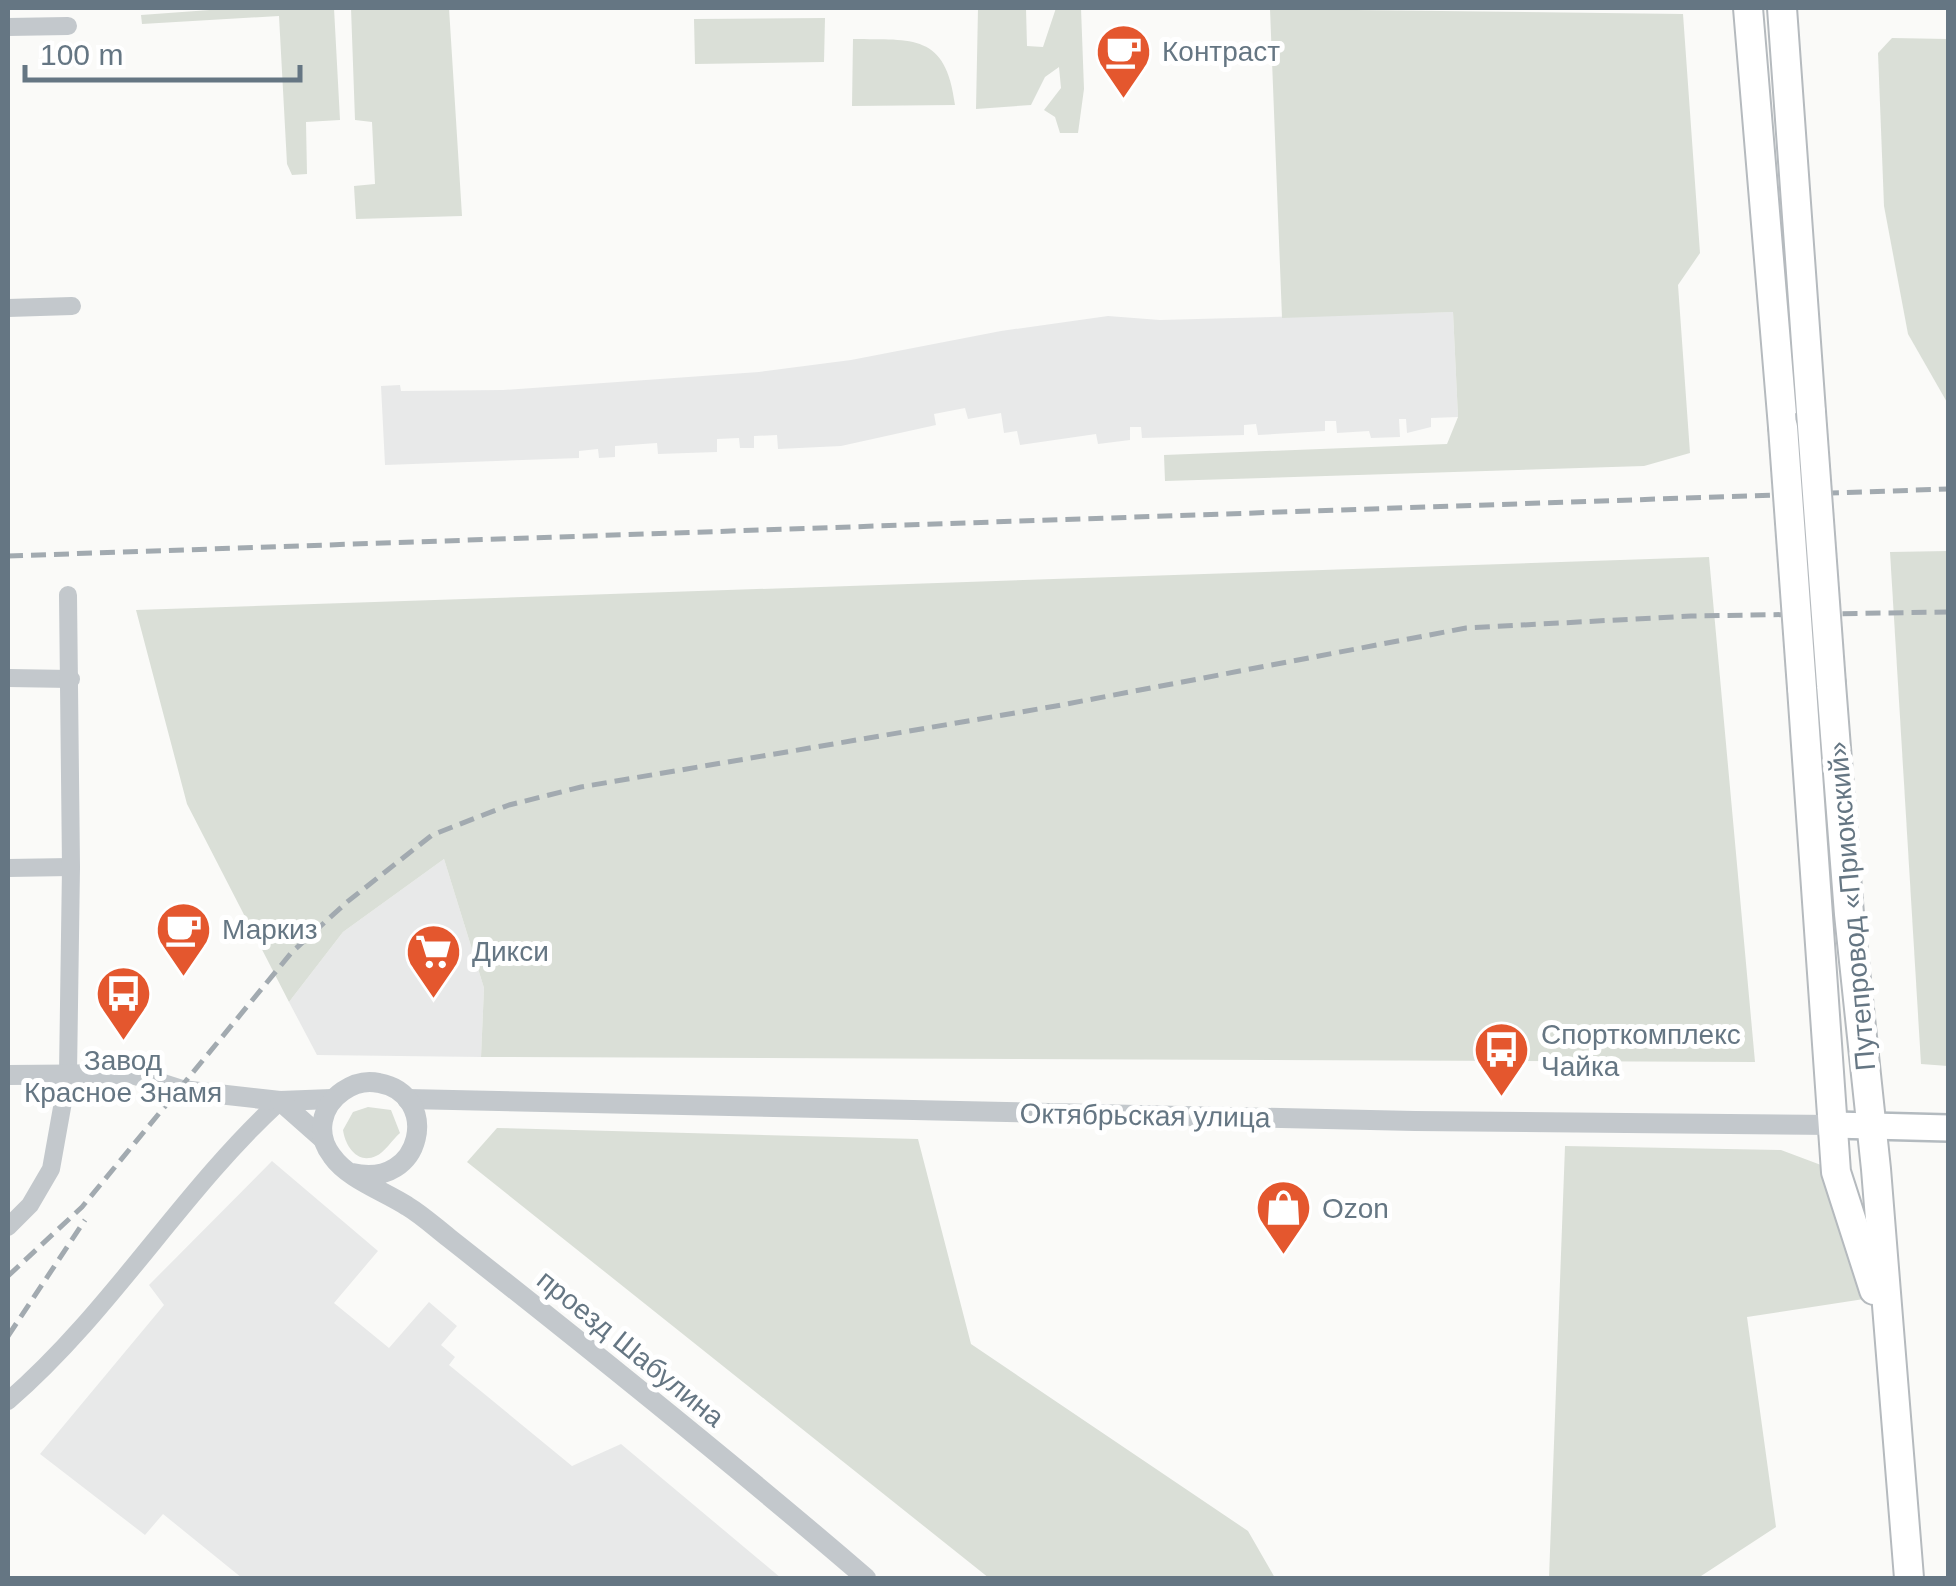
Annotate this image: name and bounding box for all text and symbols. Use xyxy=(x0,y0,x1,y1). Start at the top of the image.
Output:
scale bar xyxy=(25,20,300,82)
cafe icon: Контраст xyxy=(1093,21,1153,100)
place label: Контраст xyxy=(1162,36,1280,67)
text: 100 m xyxy=(40,38,123,71)
street label: Путепровод «Приокский» xyxy=(1822,740,1881,1072)
cafe icon: Маркиз xyxy=(153,899,213,978)
place label: Маркиз xyxy=(222,914,318,945)
supermarket icon: Дикси xyxy=(403,921,463,1000)
place label: Дикси xyxy=(472,936,549,967)
bus stop icon: Завод Красное Знамя xyxy=(93,964,153,1043)
place label: Спорткомплекс Чайка xyxy=(1541,1019,1741,1082)
bus stop icon: Спорткомплекс Чайка xyxy=(1472,1020,1532,1099)
place label: Завод Красное Знамя xyxy=(24,1045,222,1108)
street label: Октябрьская улица xyxy=(1019,1098,1271,1133)
shop icon: Ozon xyxy=(1253,1178,1313,1257)
place label: Ozon xyxy=(1322,1193,1389,1224)
street label: проезд Шабулина xyxy=(531,1264,730,1433)

